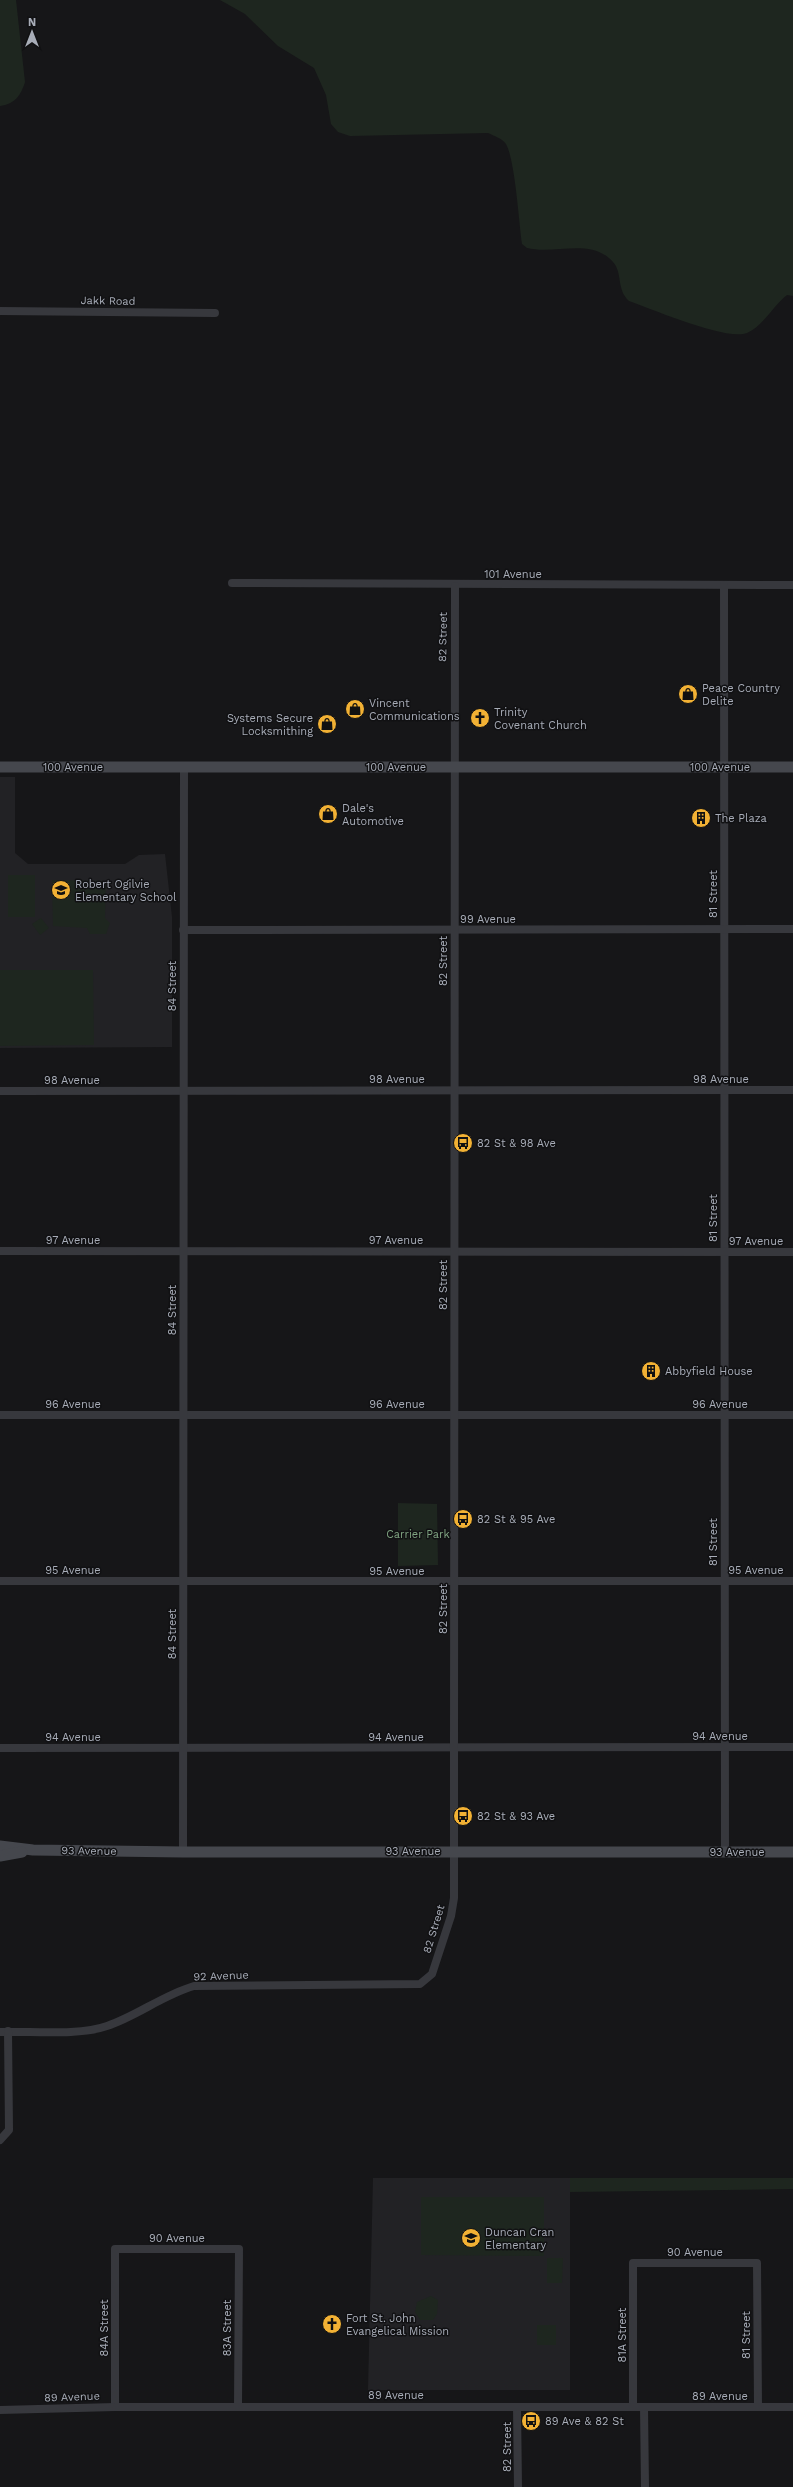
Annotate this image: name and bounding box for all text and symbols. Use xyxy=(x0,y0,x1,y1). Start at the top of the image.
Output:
north arrow xyxy=(12,12,52,52)
text: N xyxy=(28,16,36,29)
street label: Jakk Road xyxy=(80,294,136,308)
street label: 101 Avenue xyxy=(484,568,542,581)
street label: 82 Street xyxy=(436,611,450,662)
place label: Peace Country Delite xyxy=(702,682,780,708)
shop icon: Peace Country Delite xyxy=(677,683,699,705)
place label: Vincent Communications xyxy=(369,697,460,723)
shop icon: Vincent Communications xyxy=(344,698,366,720)
place label: Trinity Covenant Church xyxy=(494,706,587,732)
church icon: Trinity Covenant Church xyxy=(469,707,491,729)
place label: Systems Secure Locksmithing xyxy=(227,712,313,738)
shop icon: Systems Secure Locksmithing xyxy=(316,713,338,735)
street label: 100 Avenue xyxy=(43,761,103,774)
street label: 100 Avenue xyxy=(366,761,426,774)
street label: 100 Avenue xyxy=(690,761,750,774)
place label: Dale's Automotive xyxy=(342,802,404,828)
shop icon: Dale's Automotive xyxy=(317,803,339,825)
building icon: The Plaza xyxy=(690,807,712,829)
place label: The Plaza xyxy=(715,812,767,825)
street label: 81 Street xyxy=(707,870,720,918)
place label: Robert Ogilvie Elementary School xyxy=(75,878,177,904)
school or university icon: Robert Ogilvie Elementary School xyxy=(50,879,72,901)
street label: 99 Avenue xyxy=(460,913,516,926)
street label: 82 Street xyxy=(437,936,450,986)
street label: 84 Street xyxy=(166,960,179,1011)
street label: 98 Avenue xyxy=(369,1073,425,1086)
street label: 98 Avenue xyxy=(693,1073,749,1086)
street label: 98 Avenue xyxy=(44,1074,100,1087)
bus stop icon: 82 St & 98 Ave xyxy=(452,1132,474,1154)
place label: 82 St & 98 Ave xyxy=(477,1137,556,1150)
street label: 81 Street xyxy=(707,1194,720,1242)
street label: 97 Avenue xyxy=(46,1234,100,1247)
street label: 97 Avenue xyxy=(369,1234,423,1247)
street label: 97 Avenue xyxy=(729,1235,783,1248)
street label: 82 Street xyxy=(437,1260,450,1310)
street label: 84 Street xyxy=(166,1284,179,1335)
building icon: Abbyfield House xyxy=(640,1360,662,1382)
place label: Abbyfield House xyxy=(665,1365,753,1378)
street label: 96 Avenue xyxy=(45,1398,101,1411)
street label: 96 Avenue xyxy=(369,1398,425,1411)
street label: 96 Avenue xyxy=(692,1398,748,1411)
bus stop icon: 82 St & 95 Ave xyxy=(452,1508,474,1530)
place label: 82 St & 95 Ave xyxy=(477,1513,555,1526)
street label: 81 Street xyxy=(707,1518,720,1566)
park label: Carrier Park xyxy=(386,1528,450,1541)
street label: 95 Avenue xyxy=(45,1564,101,1577)
street label: 95 Avenue xyxy=(728,1564,784,1577)
street label: 95 Avenue xyxy=(369,1565,425,1578)
street label: 82 Street xyxy=(437,1584,450,1634)
street label: 84 Street xyxy=(166,1608,179,1659)
street label: 94 Avenue xyxy=(692,1730,748,1743)
street label: 94 Avenue xyxy=(45,1731,101,1744)
street label: 94 Avenue xyxy=(368,1731,424,1744)
bus stop icon: 82 St & 93 Ave xyxy=(452,1805,474,1827)
place label: 82 St & 93 Ave xyxy=(477,1810,555,1823)
street label: 93 Avenue xyxy=(61,1844,117,1858)
street label: 93 Avenue xyxy=(385,1845,441,1858)
street label: 93 Avenue xyxy=(709,1846,765,1859)
street label: 82 Street xyxy=(420,1903,448,1955)
street label: 92 Avenue xyxy=(193,1969,249,1983)
place label: Duncan Cran Elementary xyxy=(485,2226,554,2252)
school or university icon: Duncan Cran Elementary xyxy=(460,2227,482,2249)
street label: 90 Avenue xyxy=(149,2232,205,2245)
street label: 90 Avenue xyxy=(667,2246,723,2259)
street label: 84A Street xyxy=(98,2299,111,2357)
street label: 83A Street xyxy=(221,2299,234,2356)
street label: 81A Street xyxy=(616,2307,629,2362)
street label: 81 Street xyxy=(740,2311,753,2359)
place label: Fort St. John Evangelical Mission xyxy=(346,2312,449,2338)
church icon: Fort St. John Evangelical Mission xyxy=(321,2313,343,2335)
street label: 89 Avenue xyxy=(368,2389,424,2402)
street label: 89 Avenue xyxy=(44,2390,100,2404)
street label: 89 Avenue xyxy=(692,2390,748,2403)
bus stop icon: 89 Ave & 82 St xyxy=(520,2410,542,2432)
place label: 89 Ave & 82 St xyxy=(545,2415,624,2428)
street label: 82 Street xyxy=(501,2422,514,2472)

